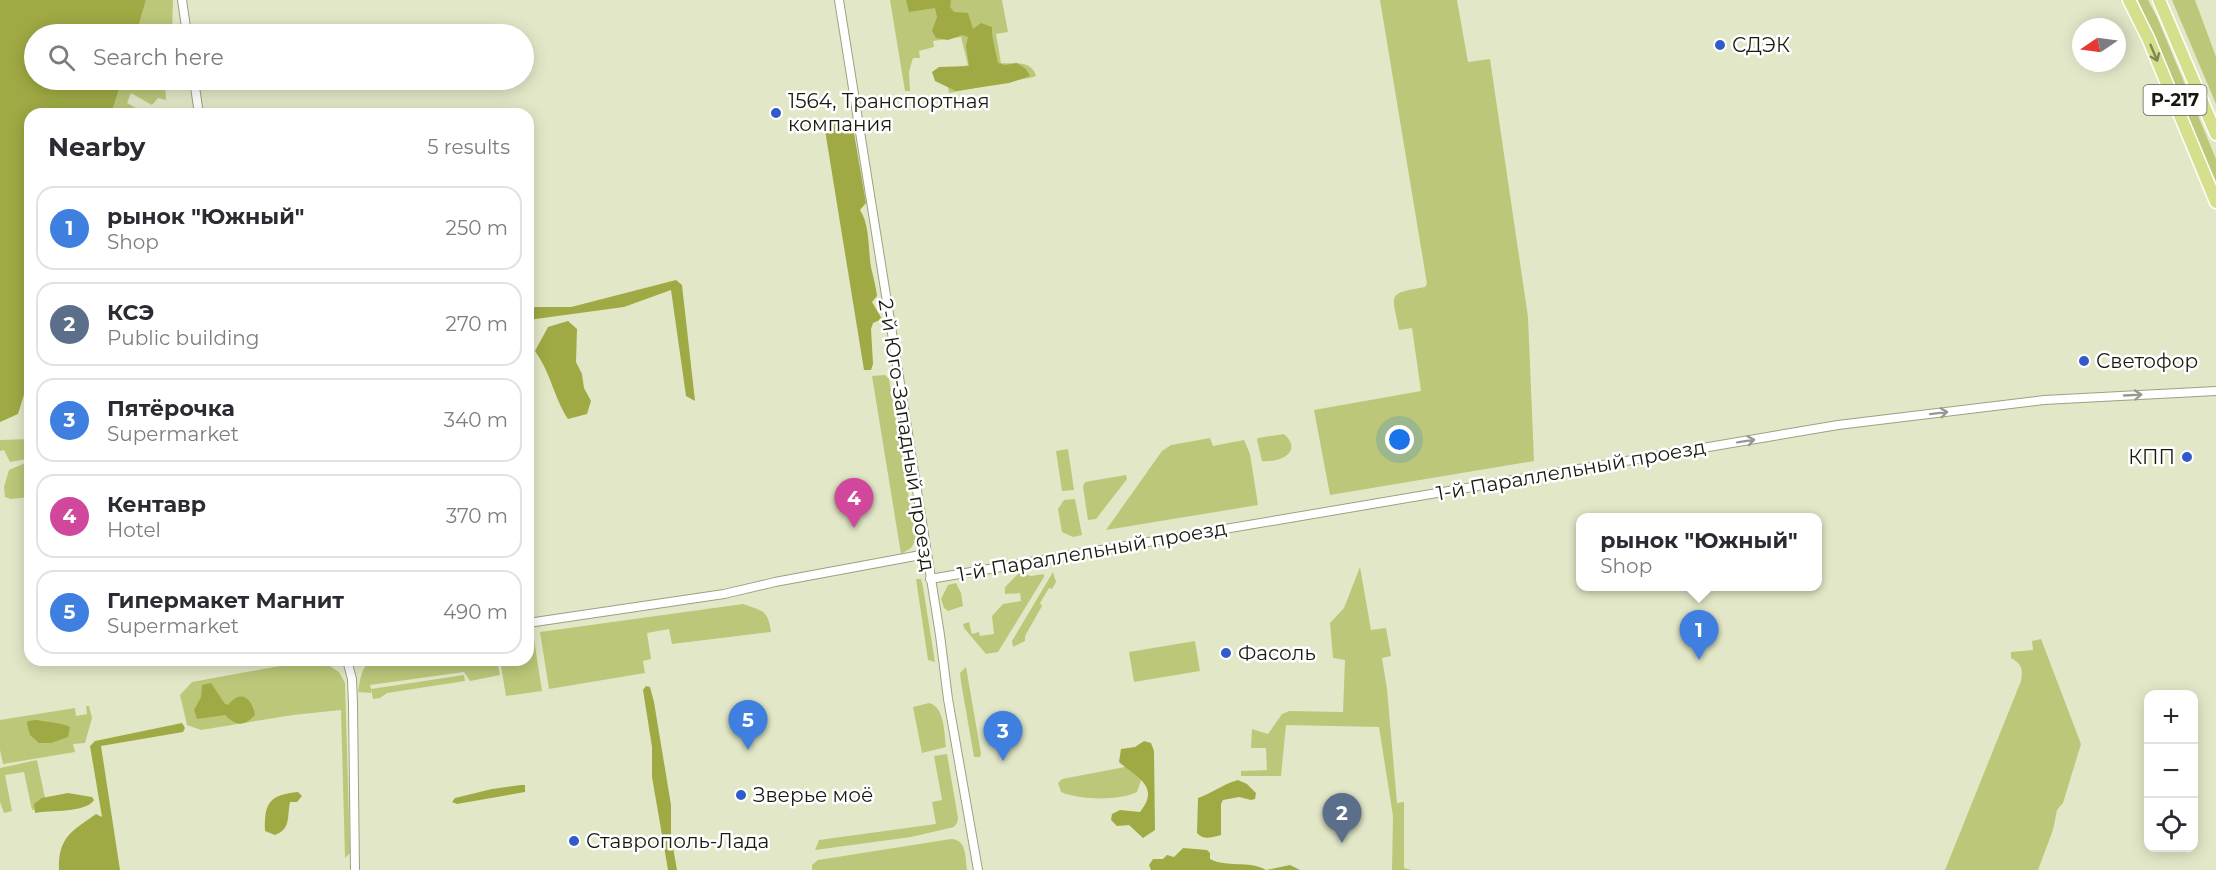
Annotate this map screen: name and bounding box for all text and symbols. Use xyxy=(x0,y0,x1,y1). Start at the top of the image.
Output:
north arrow xyxy=(2072,18,2126,72)
search box xyxy=(24,24,534,90)
place label: СДЭК xyxy=(1732,33,1790,57)
marker: СДЭК xyxy=(1713,38,1727,52)
icon: search xyxy=(45,41,78,74)
one-way arrow xyxy=(2149,43,2160,62)
text: Search here xyxy=(93,44,224,71)
road number: Р-217 xyxy=(2144,85,2206,115)
place label: 1564, Транспортная компания xyxy=(788,89,990,136)
marker: 1564, Транспортная компания xyxy=(769,106,783,120)
text: Nearby xyxy=(48,131,145,163)
text: 5 results xyxy=(427,135,510,159)
text: рынок "Южный" xyxy=(107,203,304,230)
text: 1 xyxy=(66,216,73,240)
text: 250 m xyxy=(446,216,508,240)
text: Shop xyxy=(107,230,159,254)
street label: 2-й Юго-Западный проезд xyxy=(874,297,940,573)
text: КСЭ xyxy=(107,299,154,326)
text: 2 xyxy=(64,312,75,336)
text: 270 m xyxy=(446,312,508,336)
text: Public building xyxy=(107,326,260,350)
place label: Светофор xyxy=(2096,349,2198,373)
marker: Светофор xyxy=(2077,354,2091,368)
one-way arrow xyxy=(2122,389,2142,400)
text: Пятёрочка xyxy=(107,395,235,422)
one-way arrow xyxy=(1928,407,1948,418)
text: 3 xyxy=(64,408,75,432)
text: 340 m xyxy=(444,408,508,432)
text: Supermarket xyxy=(107,422,239,446)
your location xyxy=(1385,425,1414,454)
street label: 1-й Параллельный проезд xyxy=(1435,434,1707,506)
one-way arrow xyxy=(1736,435,1755,446)
place label: КПП xyxy=(2128,445,2175,469)
marker: КПП xyxy=(2180,450,2194,464)
pin: 4 xyxy=(834,478,874,528)
text: Кентавр xyxy=(107,491,206,518)
text: 4 xyxy=(63,504,76,528)
text: 370 m xyxy=(446,504,508,528)
popup xyxy=(1576,513,1822,591)
street label: 1-й Параллельный проезд xyxy=(956,515,1228,587)
text: Hotel xyxy=(107,518,161,542)
text: рынок "Южный" xyxy=(1600,527,1798,554)
text: Shop xyxy=(1600,554,1652,578)
text: Гипермакет Магнит xyxy=(107,587,344,614)
text: 5 xyxy=(64,600,75,624)
text: 490 m xyxy=(443,600,508,624)
pin: 1 xyxy=(1680,610,1718,660)
text: Supermarket xyxy=(107,614,239,638)
place label: Фасоль xyxy=(1238,641,1316,665)
marker: Фасоль xyxy=(1219,646,1233,660)
map controls xyxy=(2144,690,2198,852)
button: + xyxy=(2144,690,2198,744)
pin: 5 xyxy=(728,700,768,750)
pin: 3 xyxy=(984,712,1022,761)
button: − xyxy=(2144,744,2198,798)
place label: Зверье моё xyxy=(753,783,873,807)
marker: Зверье моё xyxy=(734,788,748,802)
pin: 2 xyxy=(1322,794,1362,843)
button: locate xyxy=(2144,798,2198,852)
place label: Ставрополь-Лада xyxy=(586,829,769,853)
marker: Ставрополь-Лада xyxy=(567,834,581,848)

